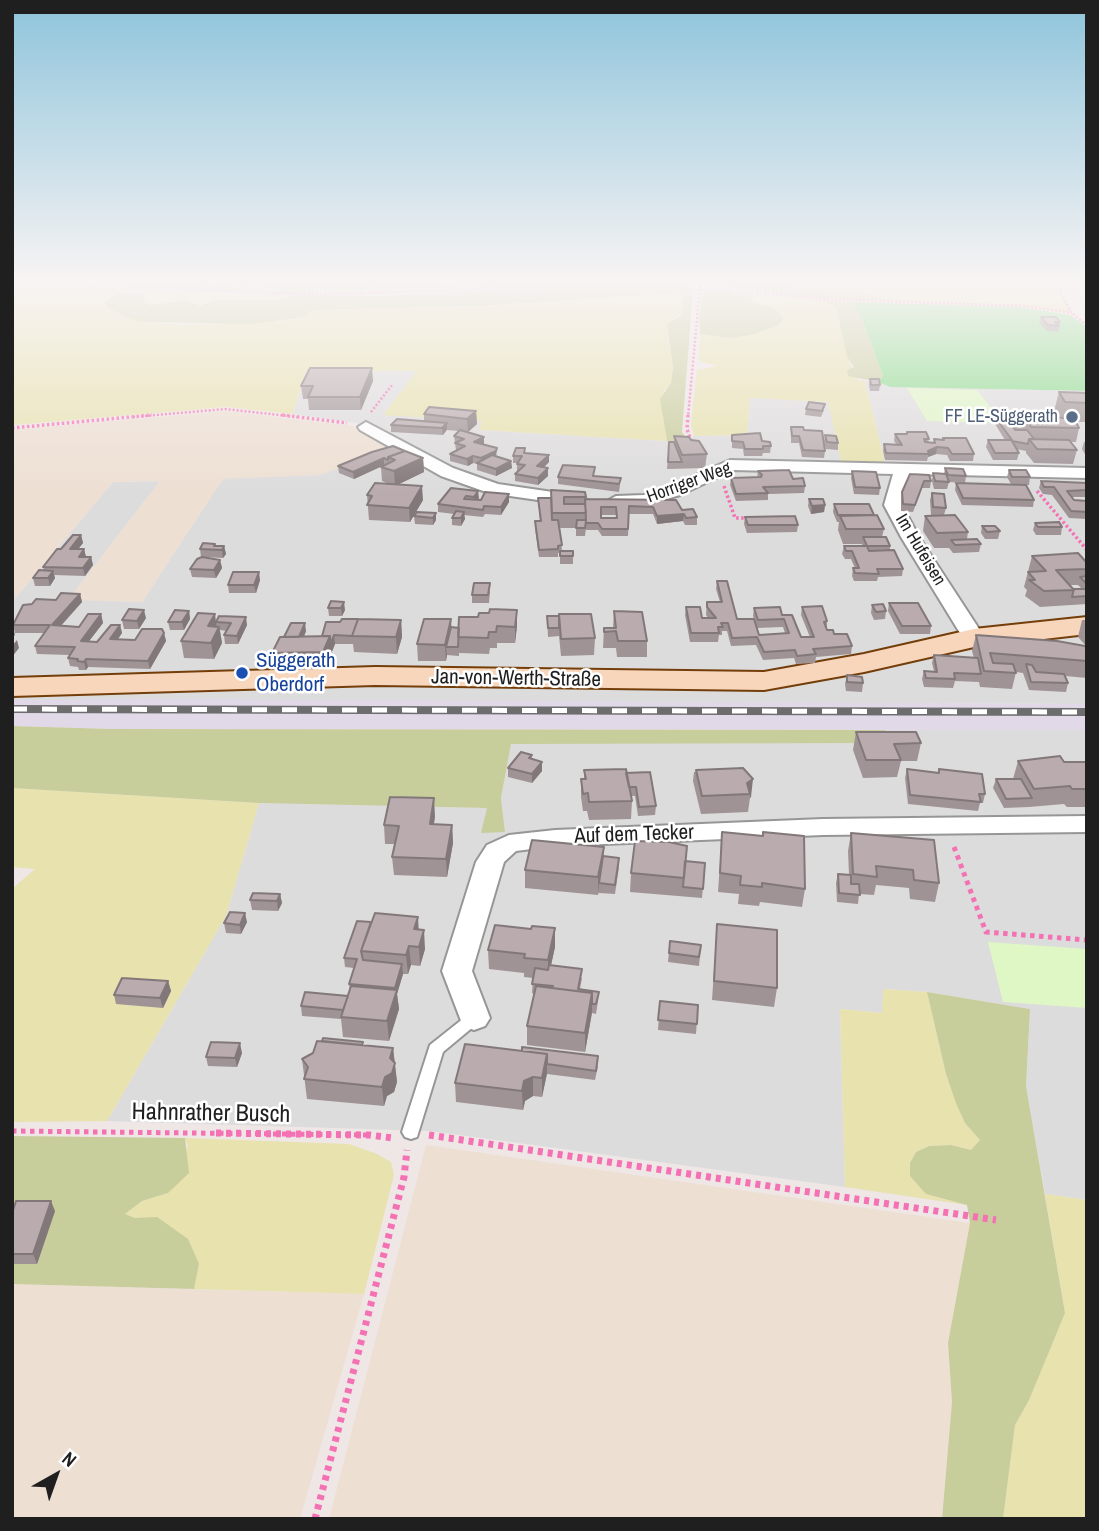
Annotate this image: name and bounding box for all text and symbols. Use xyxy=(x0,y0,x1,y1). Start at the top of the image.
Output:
place label: FF LE-Süggerath xyxy=(945,406,1058,428)
marker: FF LE-Süggerath xyxy=(1064,409,1080,425)
street label: Horriger Weg xyxy=(644,458,734,508)
street label: Im Hufeisen xyxy=(890,510,950,590)
place label: Süggerath Oberdorf xyxy=(256,648,335,698)
marker: Süggerath Oberdorf xyxy=(234,665,250,681)
street label: Jan-von-Werth-Straße xyxy=(431,665,601,693)
street label: Auf dem Tecker xyxy=(574,820,694,850)
street label: Hahnrather Busch xyxy=(131,1098,291,1130)
north arrow xyxy=(21,1440,91,1510)
text: N xyxy=(57,1445,82,1472)

